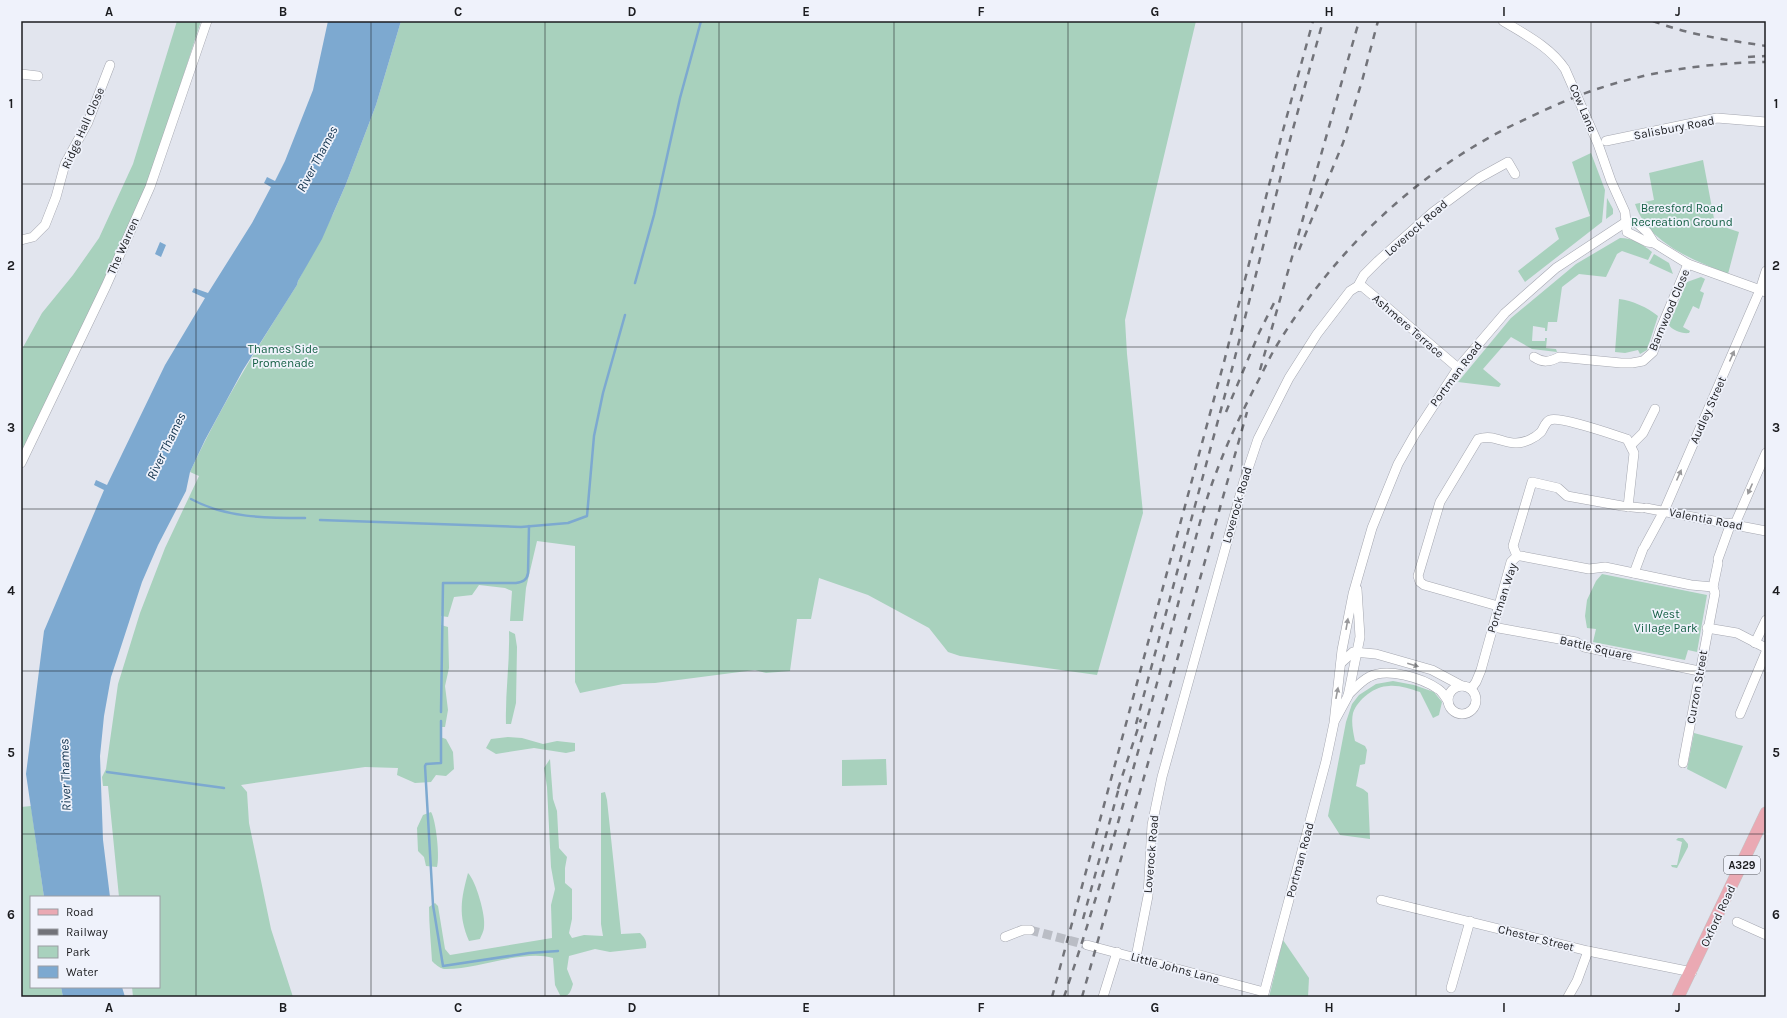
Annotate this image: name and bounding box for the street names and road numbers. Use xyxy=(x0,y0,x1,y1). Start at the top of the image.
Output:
street label: Cow Lane xyxy=(1567,82,1599,134)
street label: Ridge Hall Close xyxy=(59,85,107,171)
street label: Salisbury Road xyxy=(1632,113,1716,143)
street label: Loverock Road xyxy=(1382,197,1450,259)
street label: The Warren xyxy=(104,215,142,277)
street label: Barnwood Close xyxy=(1646,267,1692,353)
street label: Ashmere Terrace xyxy=(1369,291,1447,361)
street label: Portman Road xyxy=(1427,339,1485,409)
street label: Audley Street xyxy=(1687,374,1729,446)
street label: Loverock Road xyxy=(1219,465,1255,545)
street label: Valentia Road xyxy=(1668,505,1744,533)
street label: Portman Way xyxy=(1484,561,1520,635)
street label: Battle Square xyxy=(1558,633,1634,663)
street label: Curzon Street xyxy=(1684,649,1710,725)
street label: Loverock Road xyxy=(1141,814,1161,894)
street label: Portman Road xyxy=(1283,821,1317,899)
road number: A329 xyxy=(1724,856,1760,874)
street label: Oxford Road xyxy=(1698,883,1738,949)
street label: Chester Street xyxy=(1497,922,1576,954)
street label: Little Johns Lane xyxy=(1129,949,1221,987)

